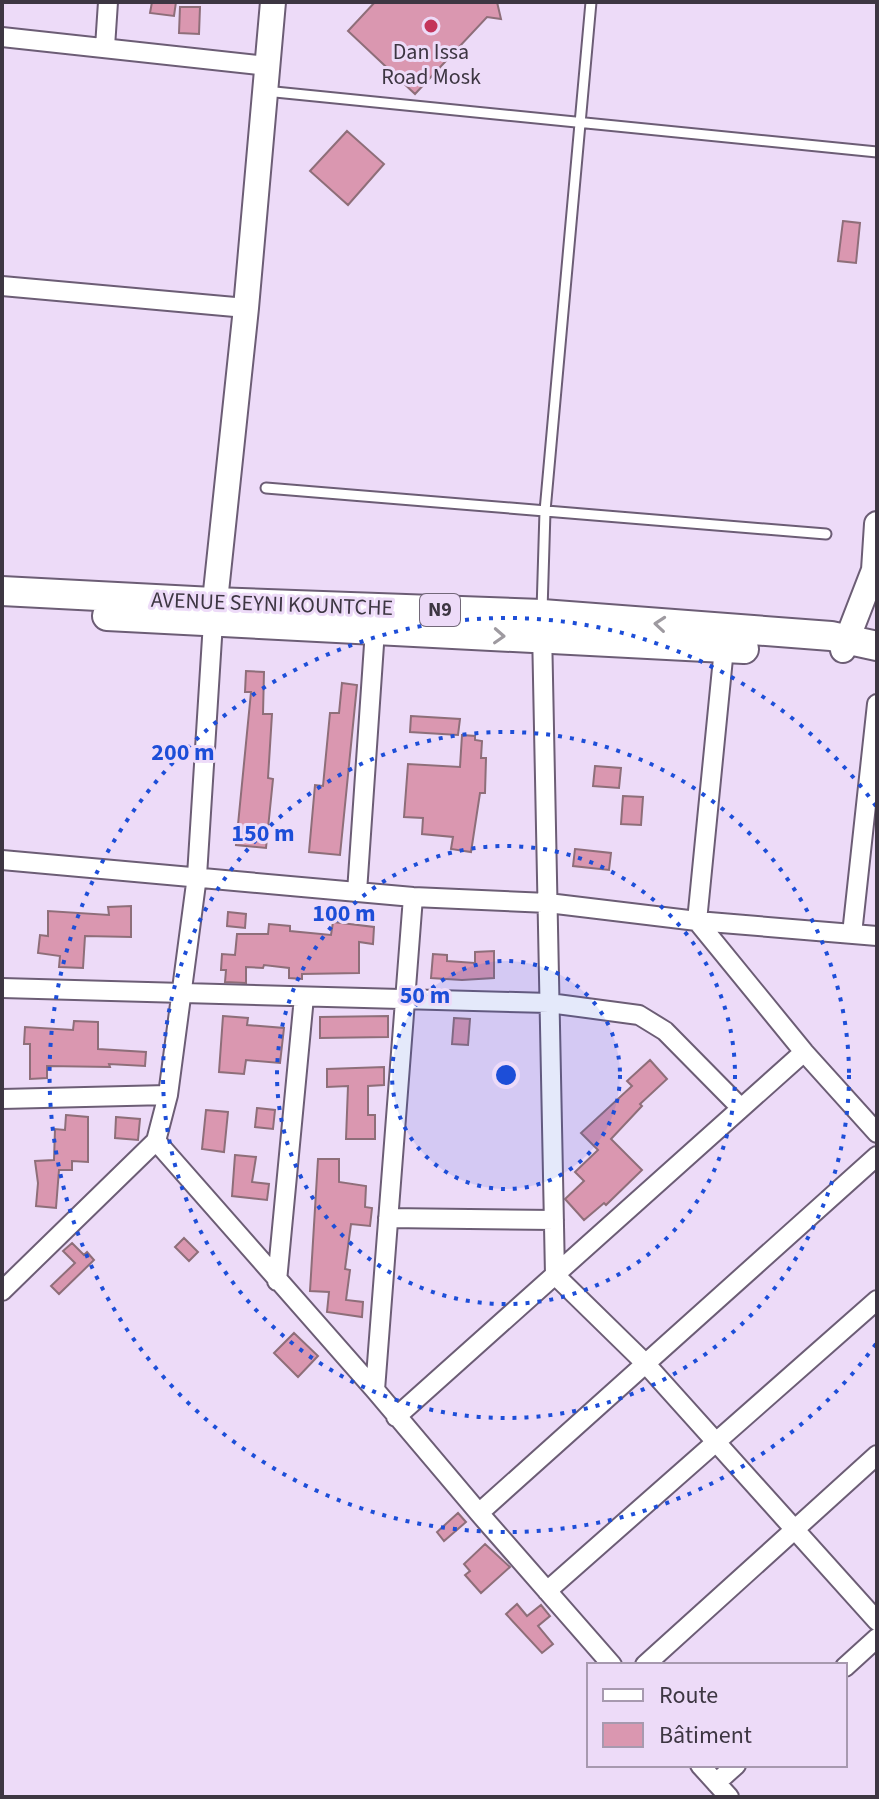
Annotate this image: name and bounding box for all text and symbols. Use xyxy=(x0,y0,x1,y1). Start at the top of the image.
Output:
marker: Dan Issa Road Mosk xyxy=(422,17,440,35)
place label: Dan Issa Road Mosk xyxy=(381,36,481,93)
street label: AVENUE SEYNI KOUNTCHE xyxy=(150,584,394,624)
road number: N9 xyxy=(420,594,460,626)
one-way arrow xyxy=(654,616,667,633)
one-way arrow xyxy=(493,627,506,644)
text: 200 m xyxy=(151,735,215,770)
text: 150 m xyxy=(231,816,295,851)
text: 100 m xyxy=(312,896,376,931)
text: 50 m xyxy=(400,978,450,1013)
centre of rings xyxy=(492,1061,520,1089)
legend xyxy=(587,1663,847,1767)
text: Route xyxy=(659,1678,718,1713)
text: Bâtiment xyxy=(659,1718,752,1753)

